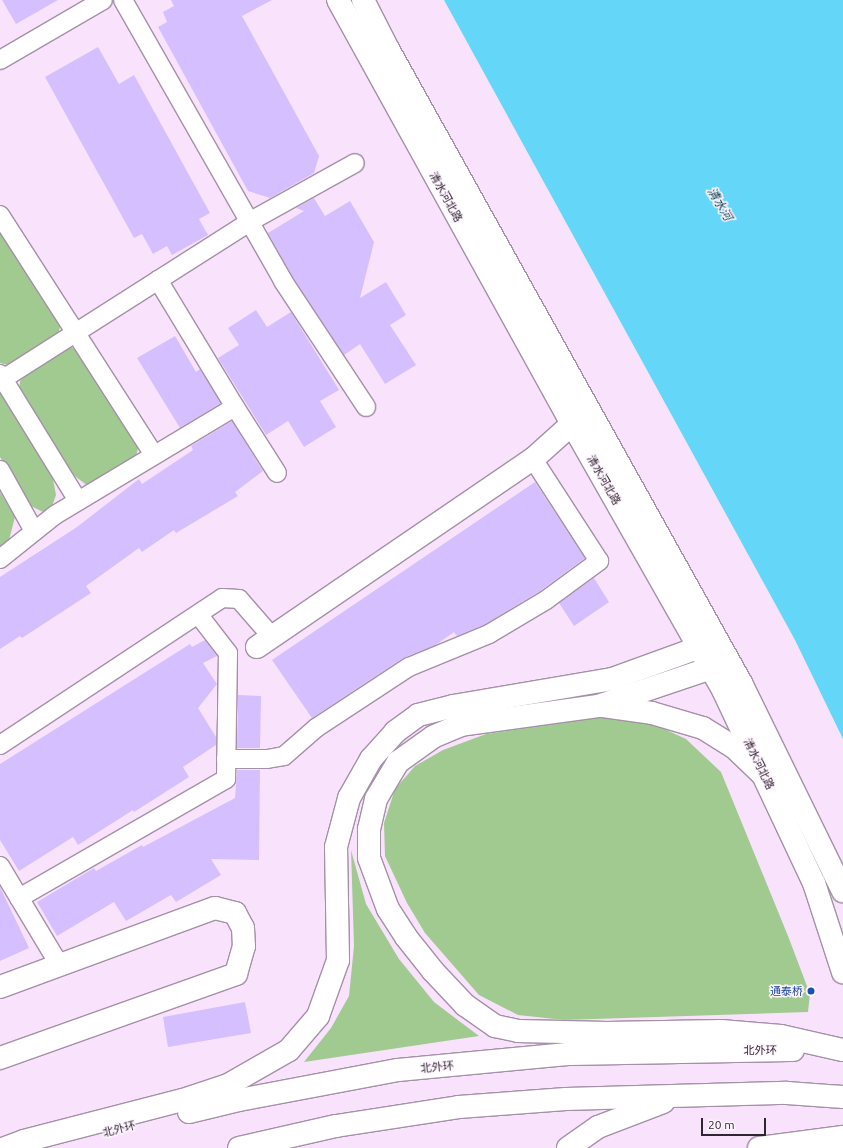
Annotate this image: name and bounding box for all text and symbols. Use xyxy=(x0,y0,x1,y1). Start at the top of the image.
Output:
street label: 清水河北路 xyxy=(427,170,465,224)
water label: 清水河 xyxy=(705,185,735,223)
street label: 清水河北路 xyxy=(585,453,623,507)
street label: 清水河北路 xyxy=(741,736,777,792)
place label: 通泰桥 xyxy=(770,984,803,998)
marker: 通泰桥 xyxy=(806,986,816,996)
street label: 北外环 xyxy=(744,1043,776,1057)
street label: 北外环 xyxy=(420,1059,454,1075)
scale bar xyxy=(703,1110,768,1136)
text: 20 m xyxy=(708,1118,735,1131)
street label: 北外环 xyxy=(101,1119,137,1139)

